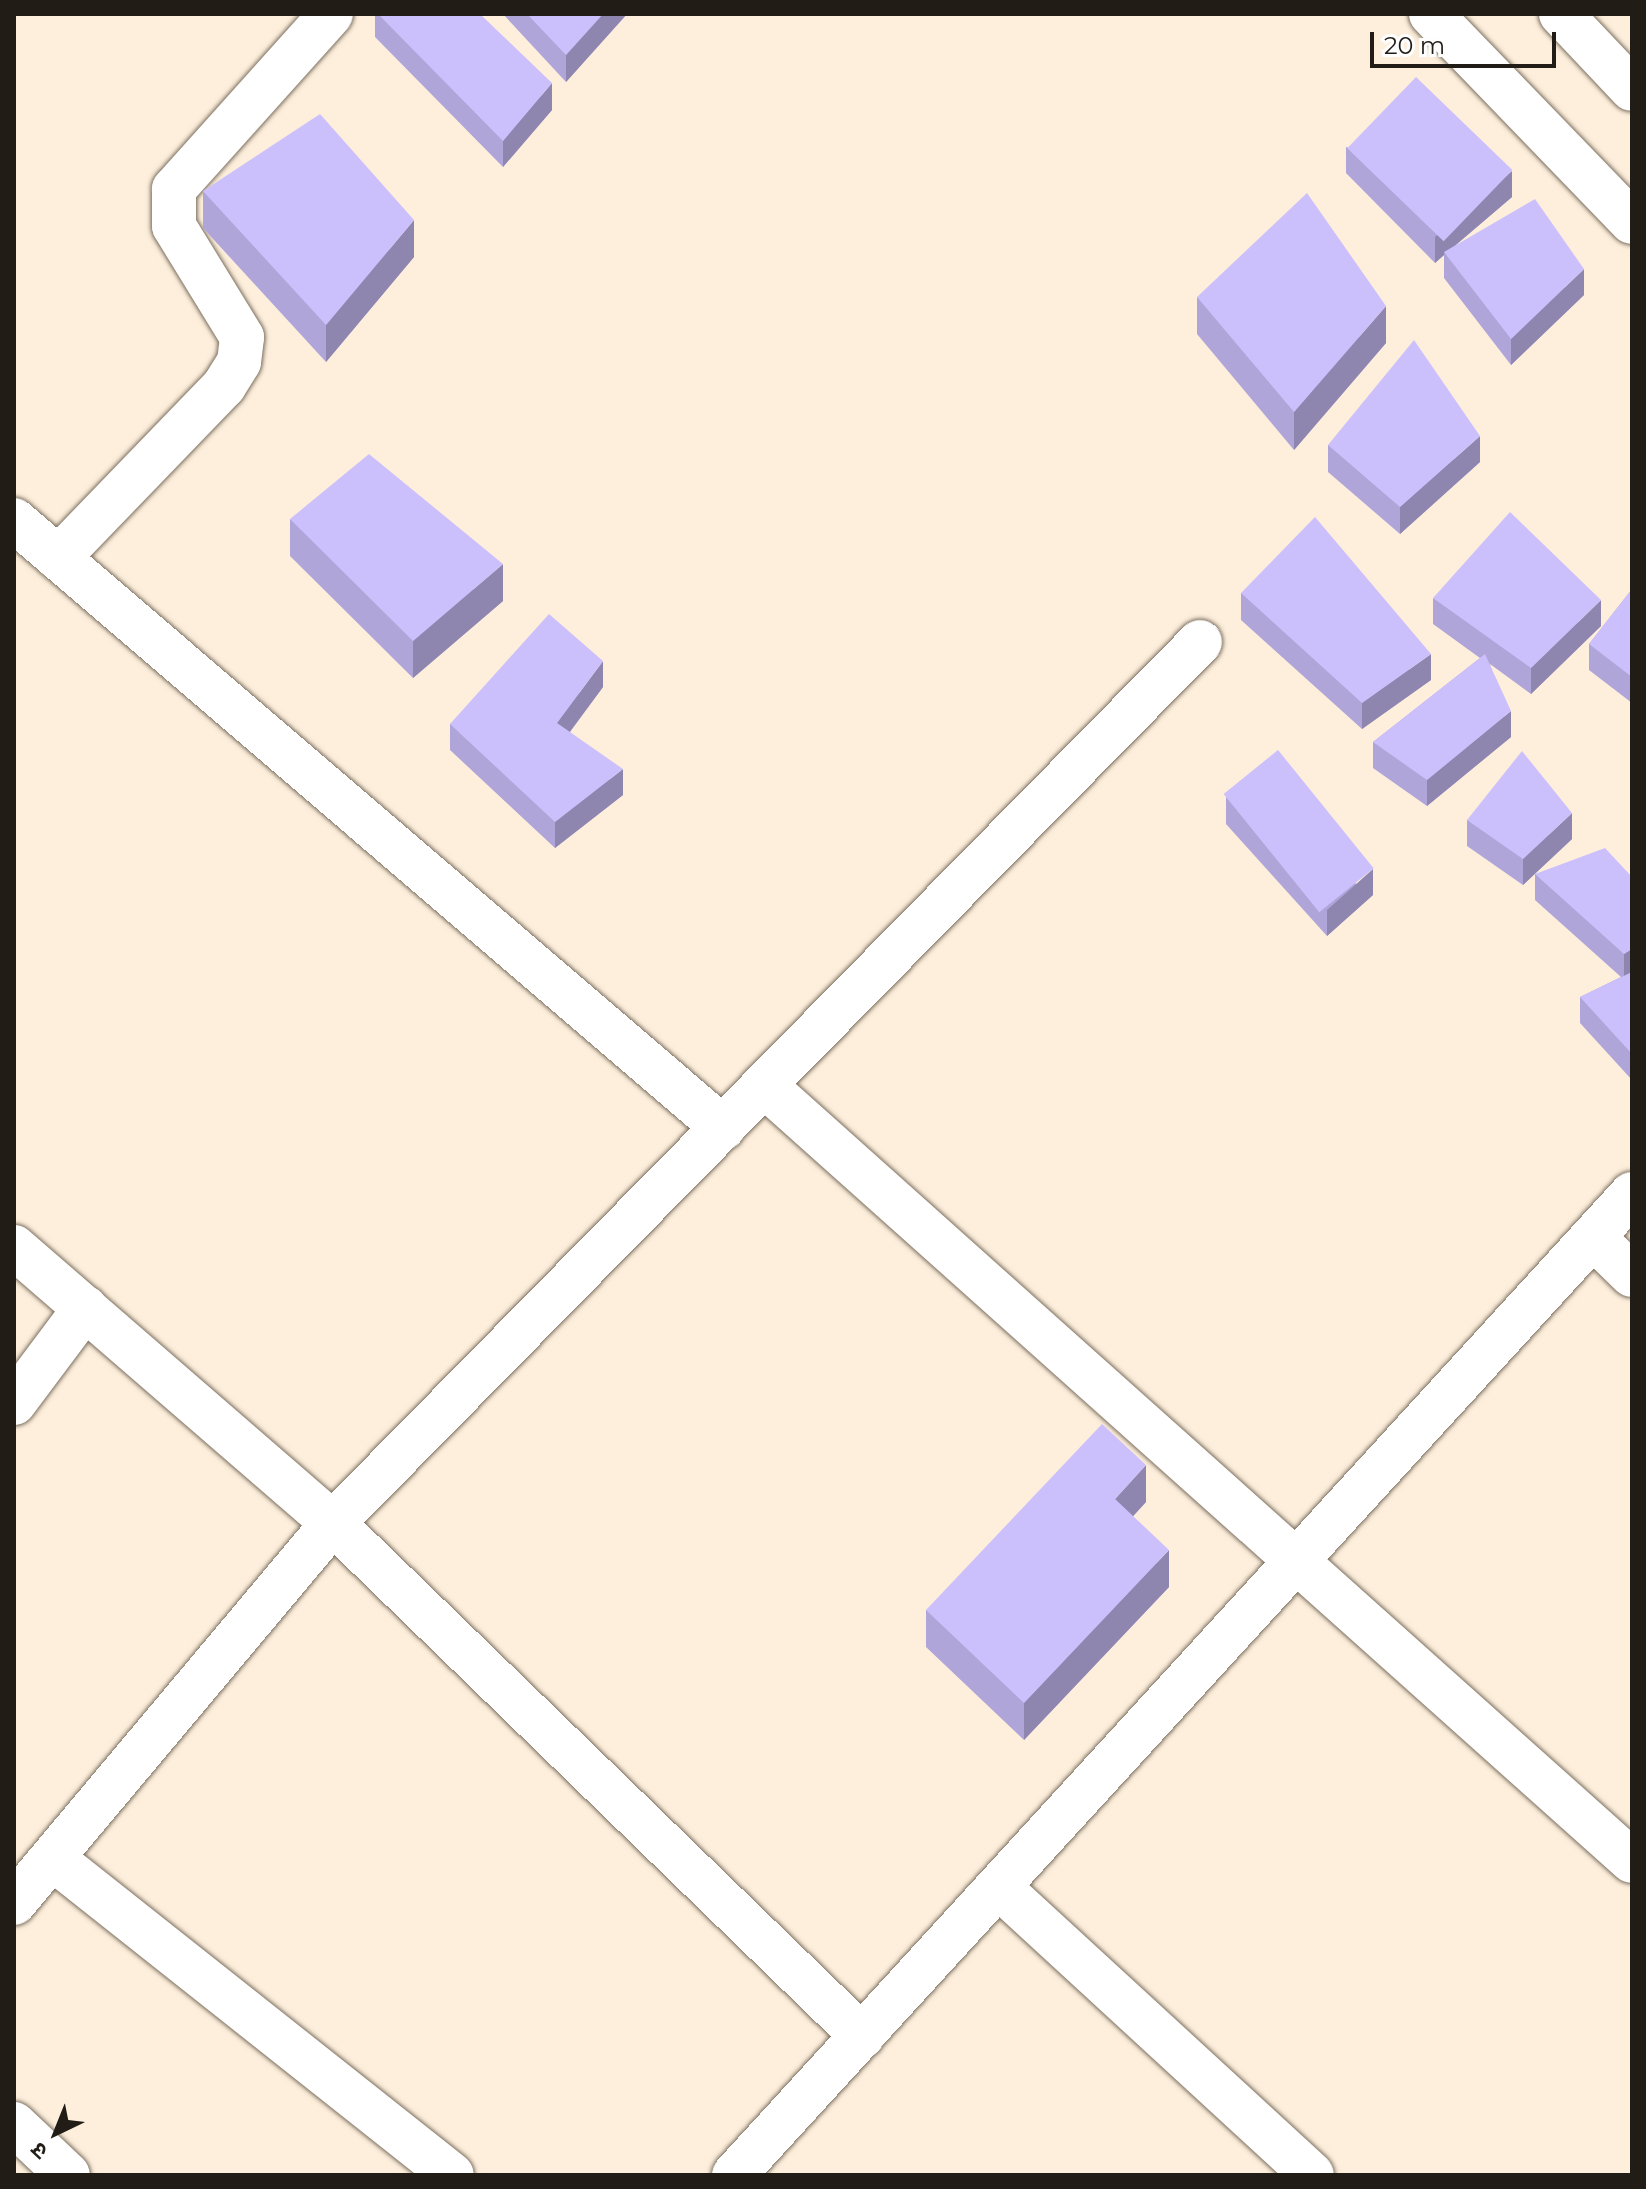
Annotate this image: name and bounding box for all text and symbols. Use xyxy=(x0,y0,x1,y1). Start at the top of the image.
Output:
scale bar xyxy=(1374,16,1560,66)
text: 20 m xyxy=(1384,31,1445,60)
north arrow xyxy=(16,2093,96,2173)
text: उ xyxy=(25,2137,53,2165)

